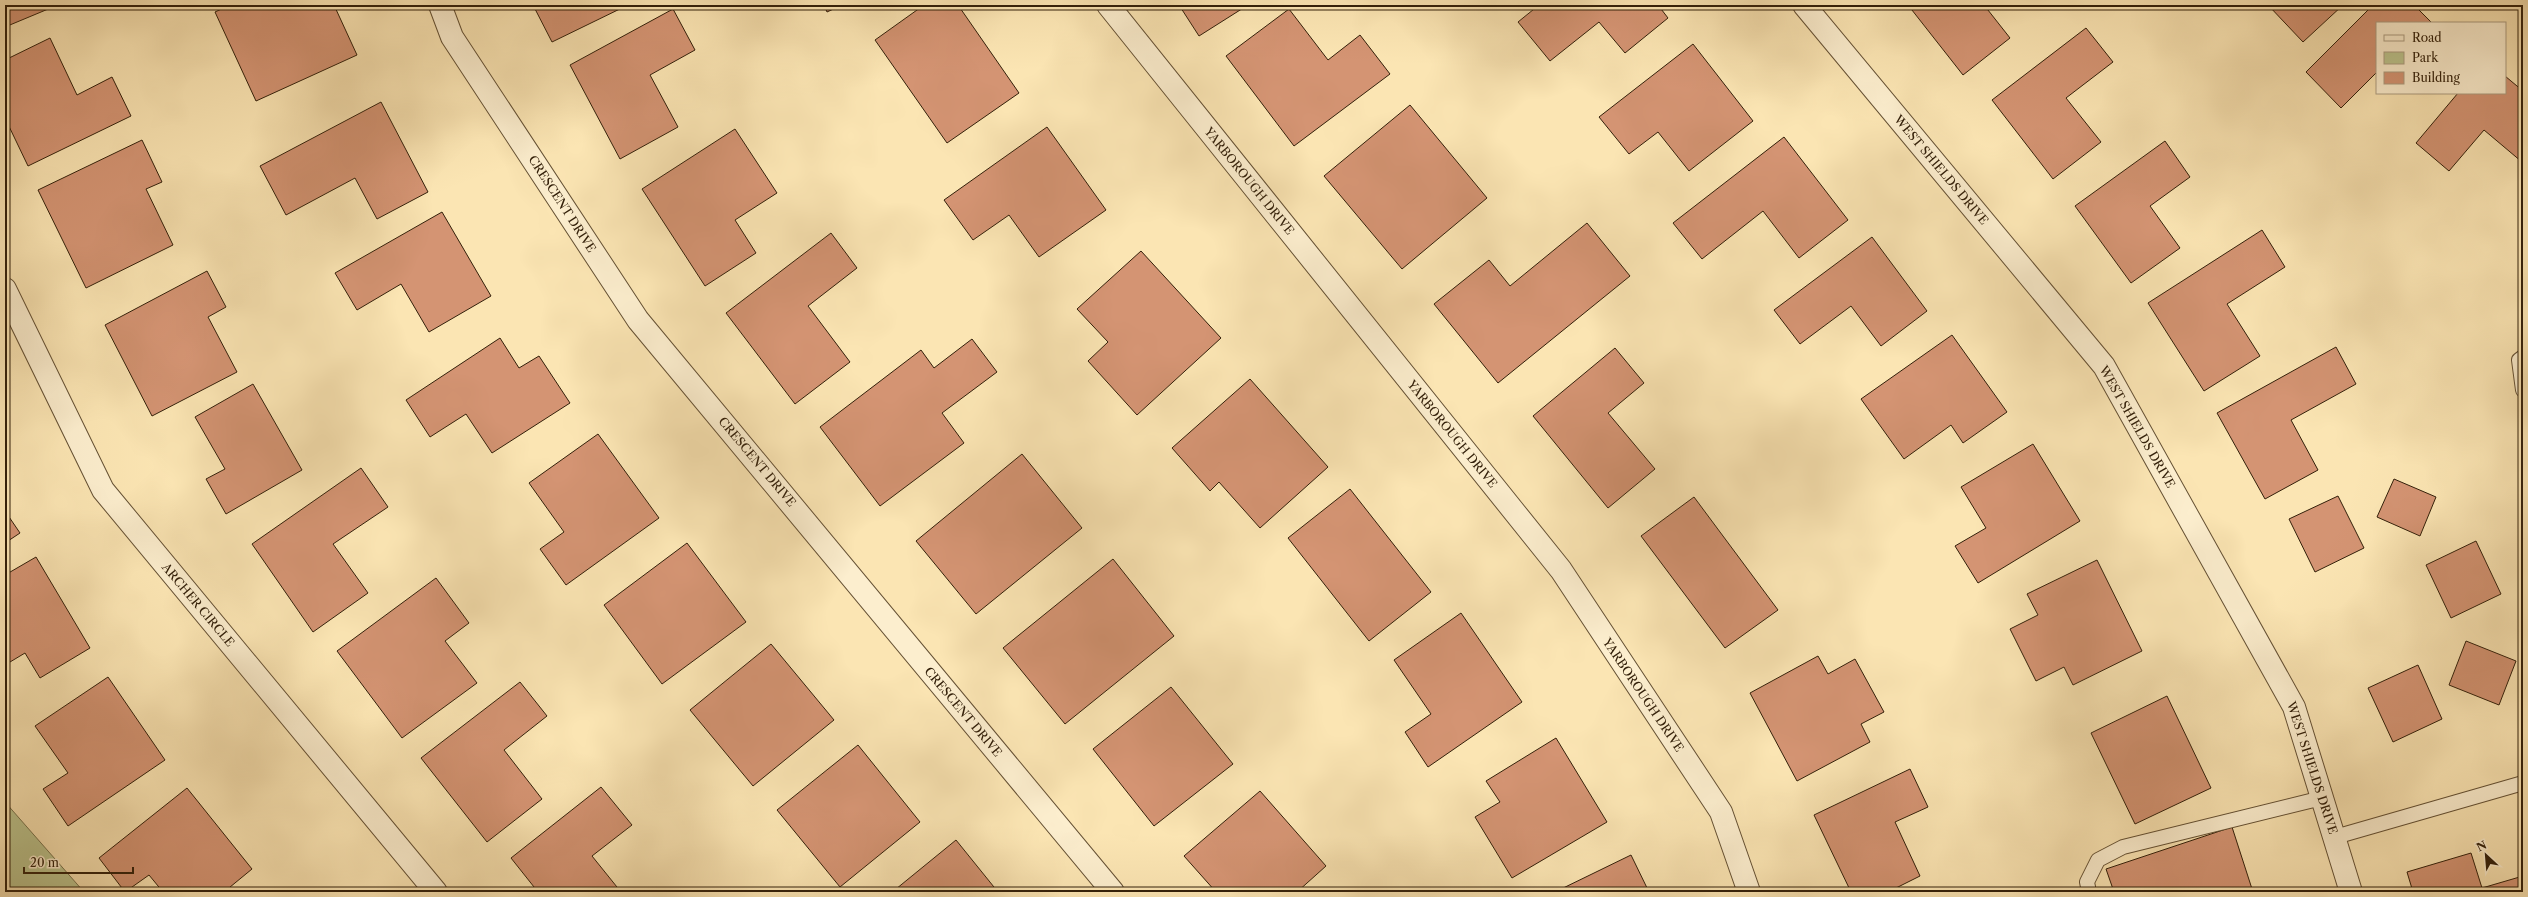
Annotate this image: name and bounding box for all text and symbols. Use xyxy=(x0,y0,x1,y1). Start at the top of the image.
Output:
legend xyxy=(2376,22,2506,94)
text: Road xyxy=(2412,30,2442,45)
text: Park xyxy=(2412,50,2439,65)
text: Building xyxy=(2412,70,2460,85)
street label: WEST SHIELDS DRIVE xyxy=(1890,111,1992,228)
street label: YARBOROUGH DRIVE xyxy=(1201,123,1297,238)
street label: CRESCENT DRIVE xyxy=(525,152,599,255)
street label: WEST SHIELDS DRIVE xyxy=(2096,362,2179,490)
street label: YARBOROUGH DRIVE xyxy=(1404,376,1500,491)
street label: CRESCENT DRIVE xyxy=(715,414,799,510)
street label: ARCHER CIRCLE xyxy=(158,559,238,650)
street label: YARBOROUGH DRIVE xyxy=(1599,634,1687,755)
street label: CRESCENT DRIVE xyxy=(921,664,1005,760)
street label: WEST SHIELDS DRIVE xyxy=(2284,699,2341,836)
north arrow xyxy=(2466,835,2506,875)
text: N xyxy=(2474,837,2489,854)
scale bar xyxy=(24,849,133,875)
text: 20 m xyxy=(30,855,59,870)

